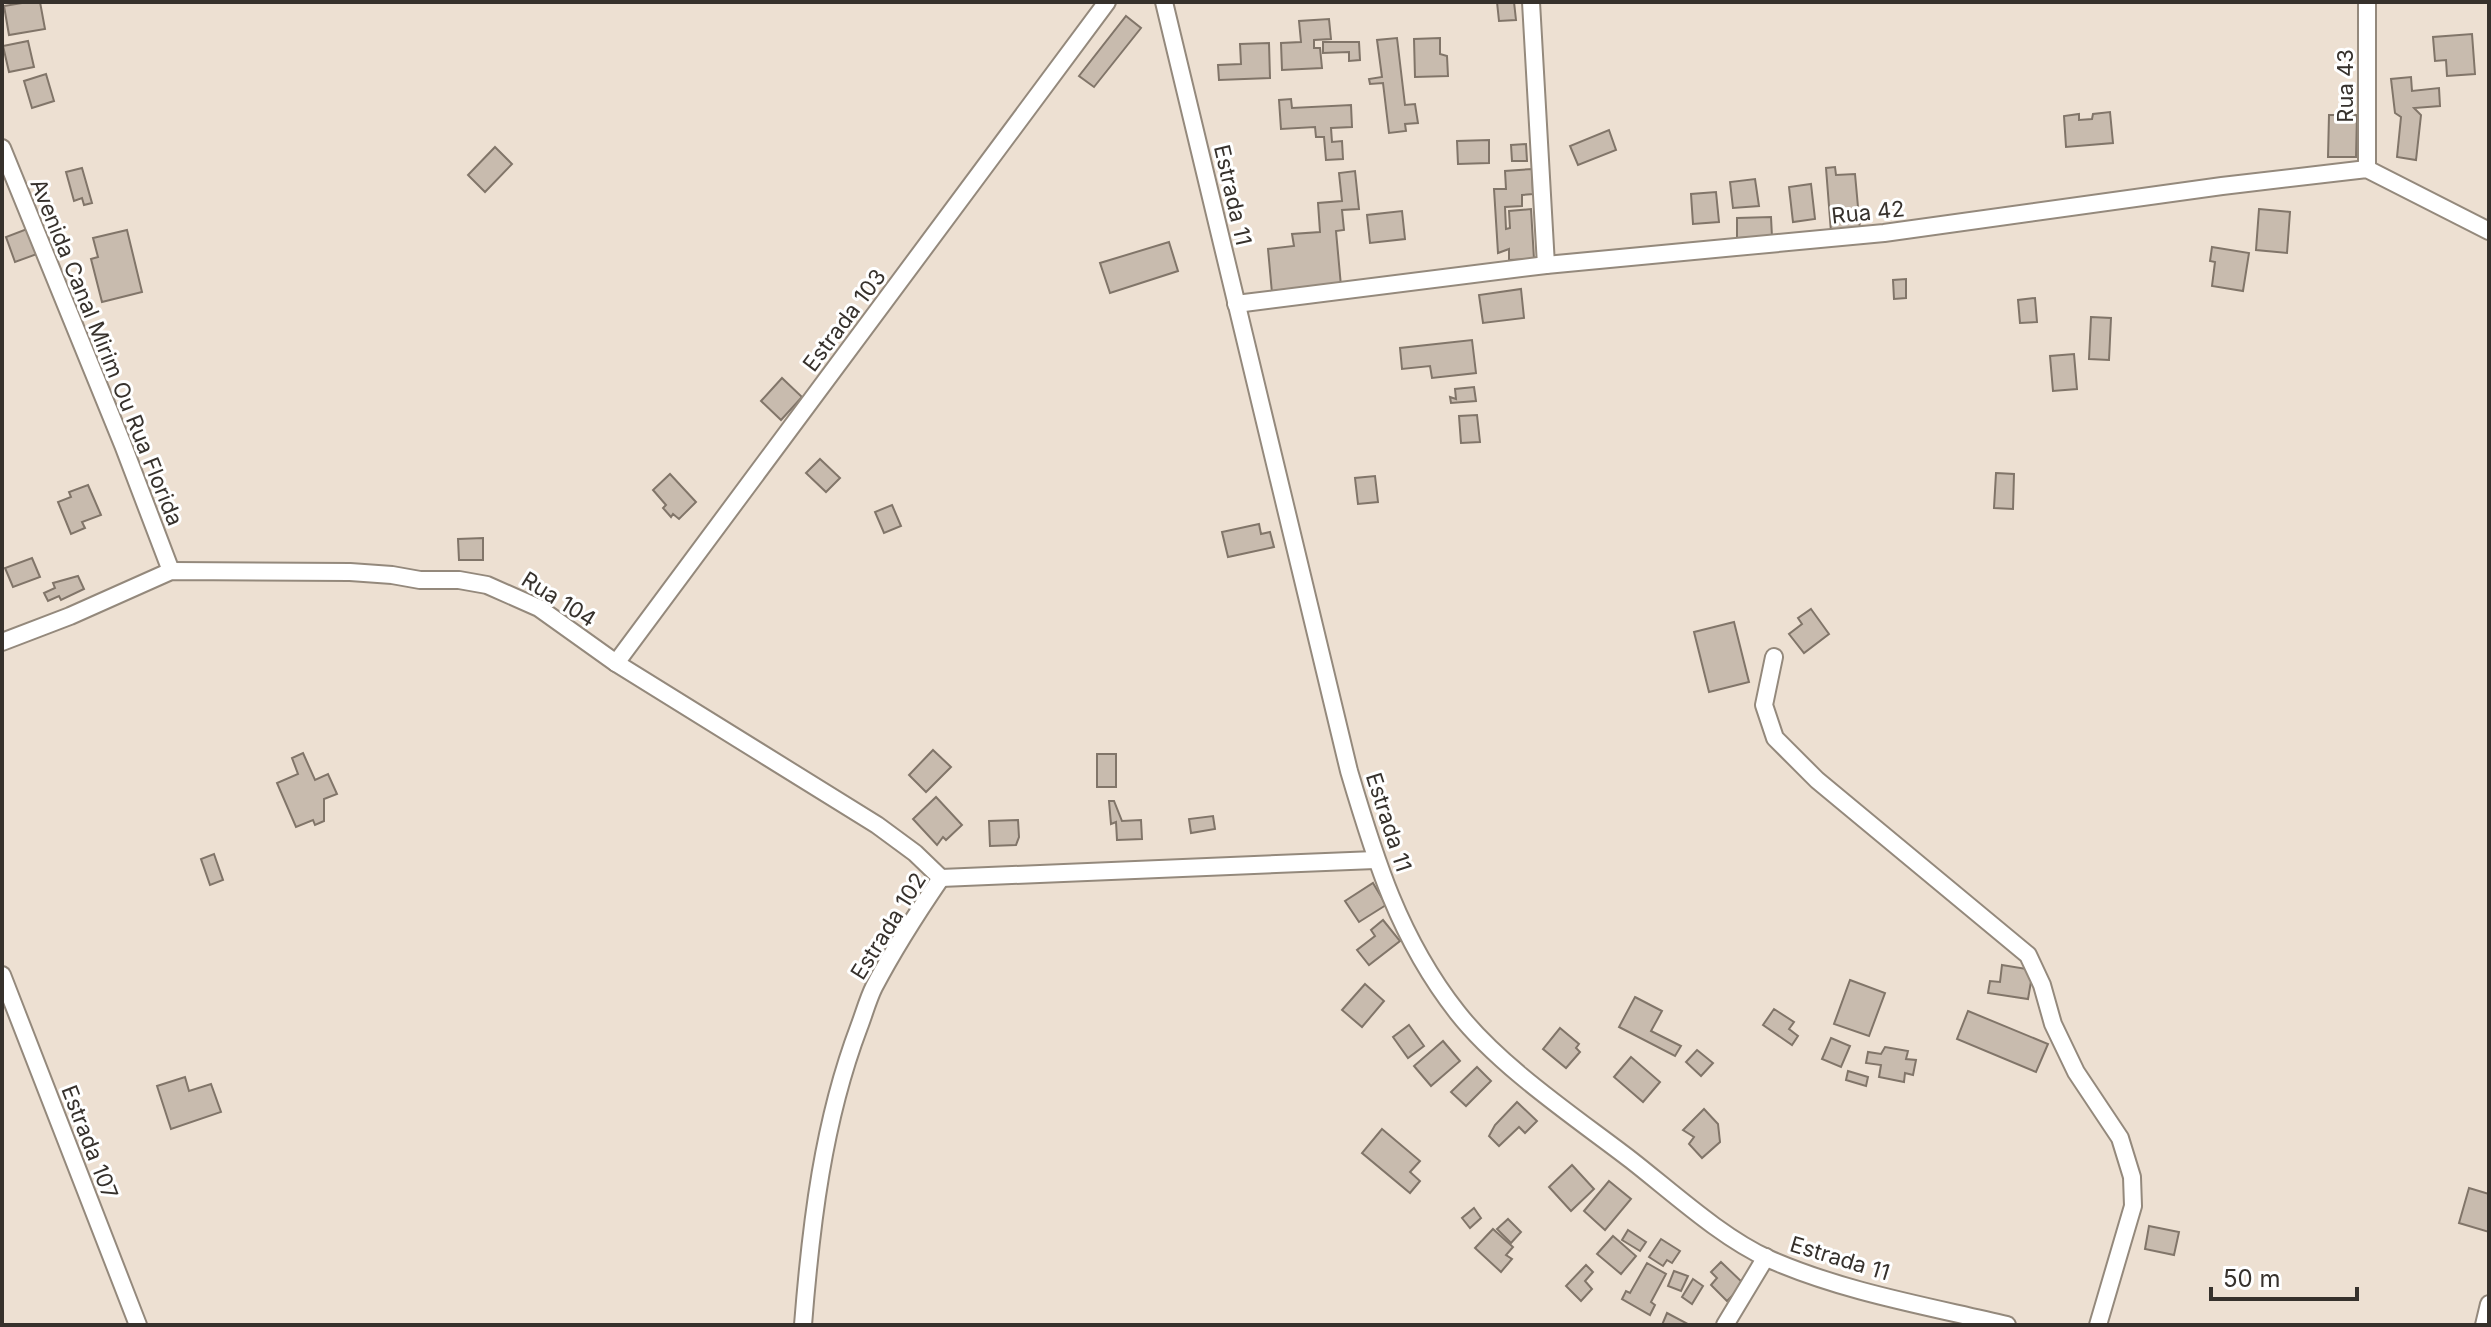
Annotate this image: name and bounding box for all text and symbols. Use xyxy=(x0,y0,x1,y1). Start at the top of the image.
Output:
street label: Rua 43 xyxy=(2332,49,2358,123)
street label: Estrada 11 xyxy=(1209,142,1257,248)
street label: Avenida Canal Mirim Ou Rua Florida xyxy=(25,175,189,529)
street label: Rua 42 xyxy=(1830,195,1906,229)
street label: Estrada 103 xyxy=(797,264,891,376)
street label: Rua 104 xyxy=(517,566,601,632)
street label: Estrada 11 xyxy=(1361,769,1417,875)
street label: Estrada 102 xyxy=(845,868,931,984)
street label: Estrada 107 xyxy=(56,1082,124,1202)
street label: Estrada 11 xyxy=(1787,1231,1893,1285)
scale bar xyxy=(2211,1251,2357,1301)
text: 50 m xyxy=(2223,1264,2281,1293)

